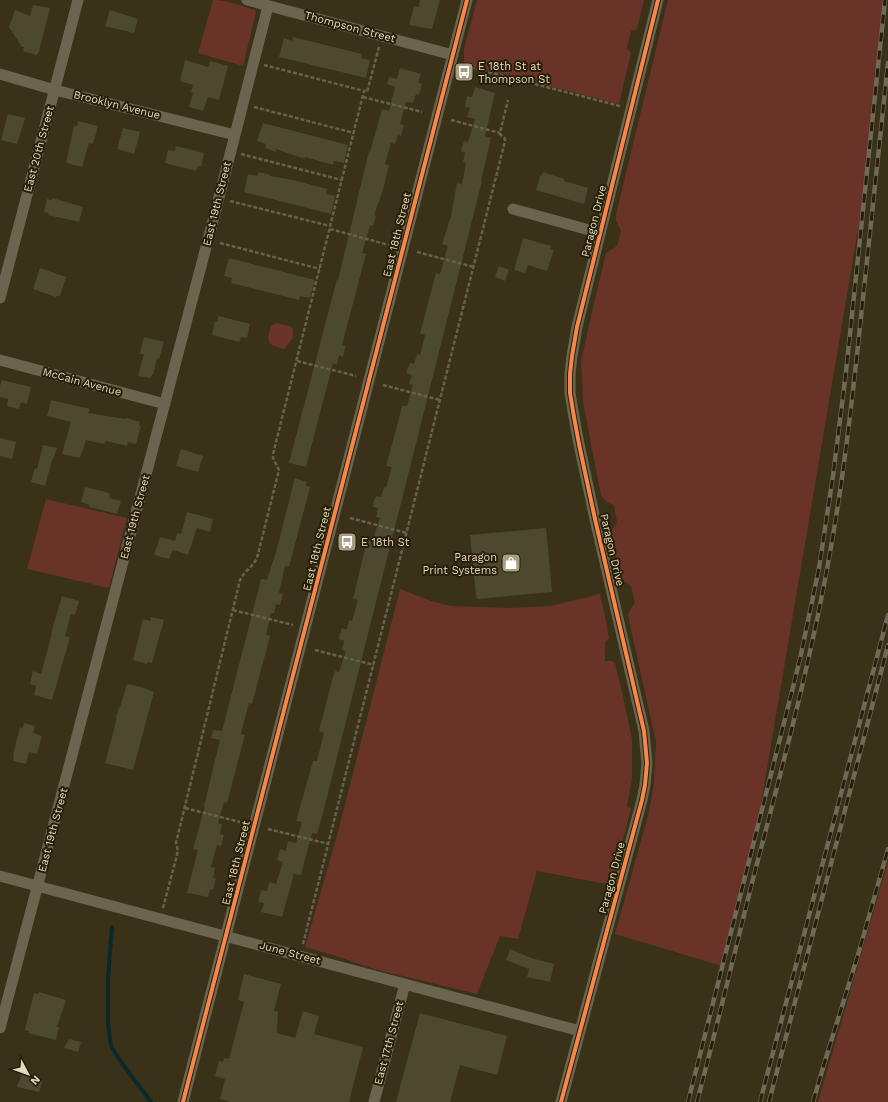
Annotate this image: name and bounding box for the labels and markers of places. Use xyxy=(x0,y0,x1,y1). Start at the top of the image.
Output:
place label: E 18th St at Thompson St xyxy=(478,60,550,86)
bus stop icon: E 18th St at Thompson St xyxy=(453,61,475,83)
bus stop icon: E 18th St xyxy=(336,531,358,553)
place label: E 18th St xyxy=(361,536,410,549)
place label: Paragon Print Systems xyxy=(422,551,497,577)
shop icon: Paragon Print Systems xyxy=(500,552,522,574)

